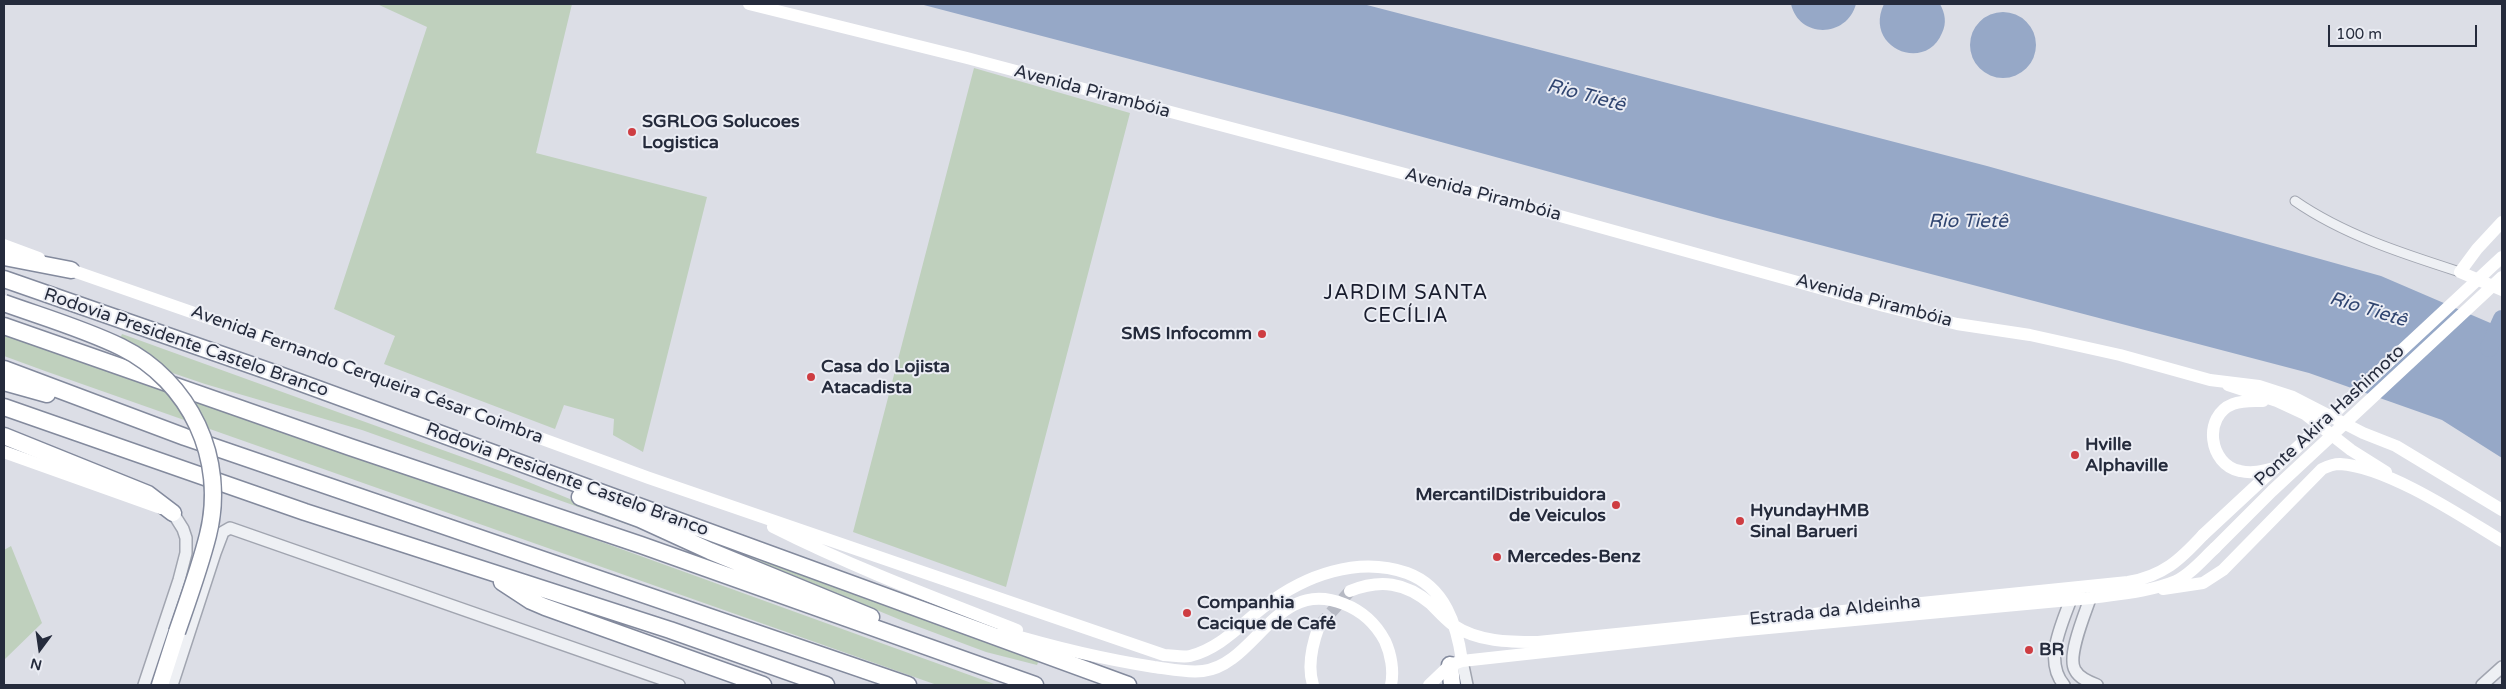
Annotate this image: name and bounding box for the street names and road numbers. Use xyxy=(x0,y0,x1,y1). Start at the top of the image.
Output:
street label: Avenida Pirambóia xyxy=(1012,61,1172,123)
street label: Avenida Pirambóia xyxy=(1403,164,1563,226)
street label: Avenida Pirambóia xyxy=(1794,270,1954,332)
street label: Rodovia Presidente Castelo Branco xyxy=(41,284,331,402)
street label: Avenida Fernando Cerqueira César Coimbra xyxy=(188,301,546,449)
street label: Ponte Akira Hashimoto xyxy=(2250,341,2410,491)
street label: Rodovia Presidente Castelo Branco xyxy=(423,419,711,541)
street label: Estrada da Aldeinha xyxy=(1748,591,1922,631)

